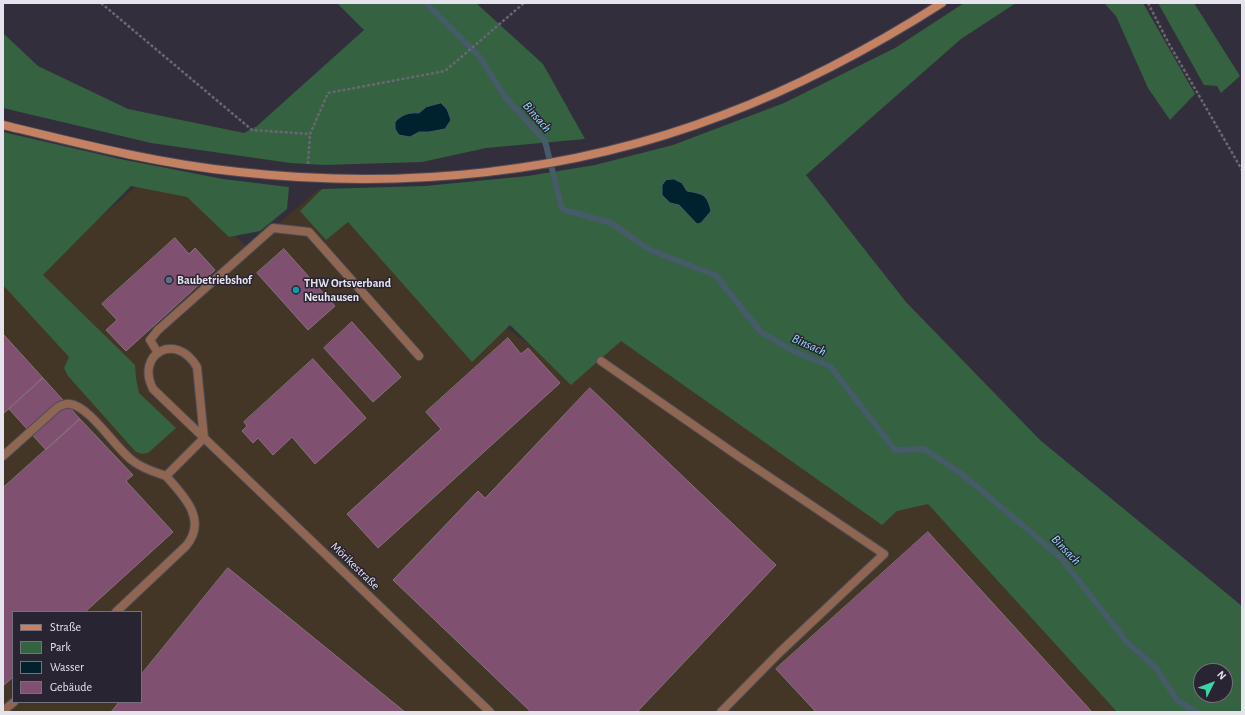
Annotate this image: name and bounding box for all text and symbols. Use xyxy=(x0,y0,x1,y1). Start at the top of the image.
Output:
water label: Binsach xyxy=(519,98,555,136)
place label: Baubetriebshof xyxy=(177,273,252,287)
marker: Baubetriebshof xyxy=(164,275,174,285)
place label: THW Ortsverband Neuhausen xyxy=(304,276,391,304)
marker: THW Ortsverband Neuhausen xyxy=(291,285,301,295)
water label: Binsach xyxy=(789,331,829,359)
water label: Binsach xyxy=(1048,532,1084,568)
street label: Mörikestraße xyxy=(328,539,382,593)
legend xyxy=(12,611,142,703)
text: Straße xyxy=(50,621,81,633)
text: Park xyxy=(50,641,71,653)
text: Wasser xyxy=(50,661,84,673)
north arrow xyxy=(1193,663,1233,703)
text: N xyxy=(1215,669,1228,682)
text: Gebäude xyxy=(50,681,92,693)

